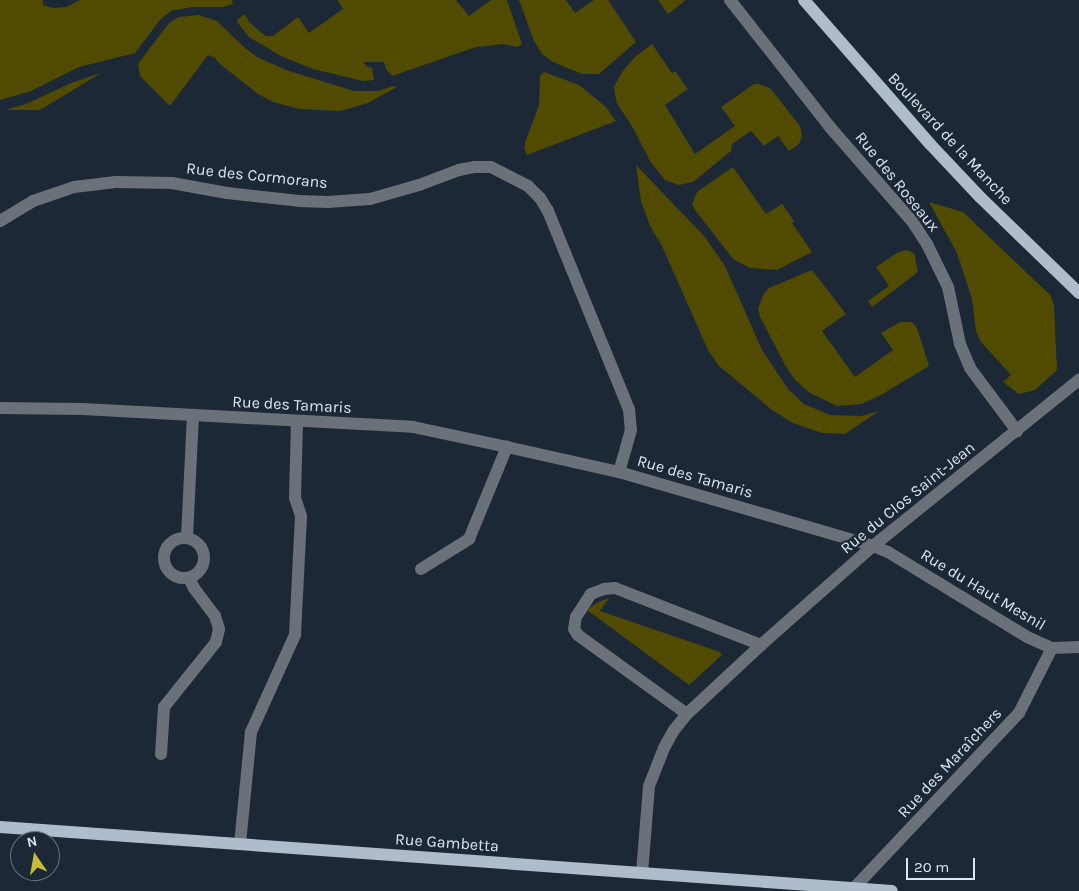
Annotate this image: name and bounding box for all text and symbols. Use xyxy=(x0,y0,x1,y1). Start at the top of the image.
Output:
street label: Boulevard de la Manche xyxy=(884,69,1016,209)
street label: Rue des Roseaux xyxy=(851,128,943,236)
street label: Rue des Cormorans xyxy=(185,159,329,193)
street label: Rue des Tamaris xyxy=(232,392,352,418)
street label: Rue du Clos Saint-Jean xyxy=(837,438,979,558)
street label: Rue des Tamaris xyxy=(635,451,755,503)
street label: Rue du Haut Mesnil xyxy=(917,545,1049,635)
street label: Rue des Maraîchers xyxy=(894,704,1006,822)
street label: Rue Gambetta xyxy=(394,830,500,856)
north arrow xyxy=(10,831,60,881)
text: N xyxy=(25,832,39,851)
scale bar xyxy=(909,848,978,880)
text: 20 m xyxy=(914,858,949,876)

